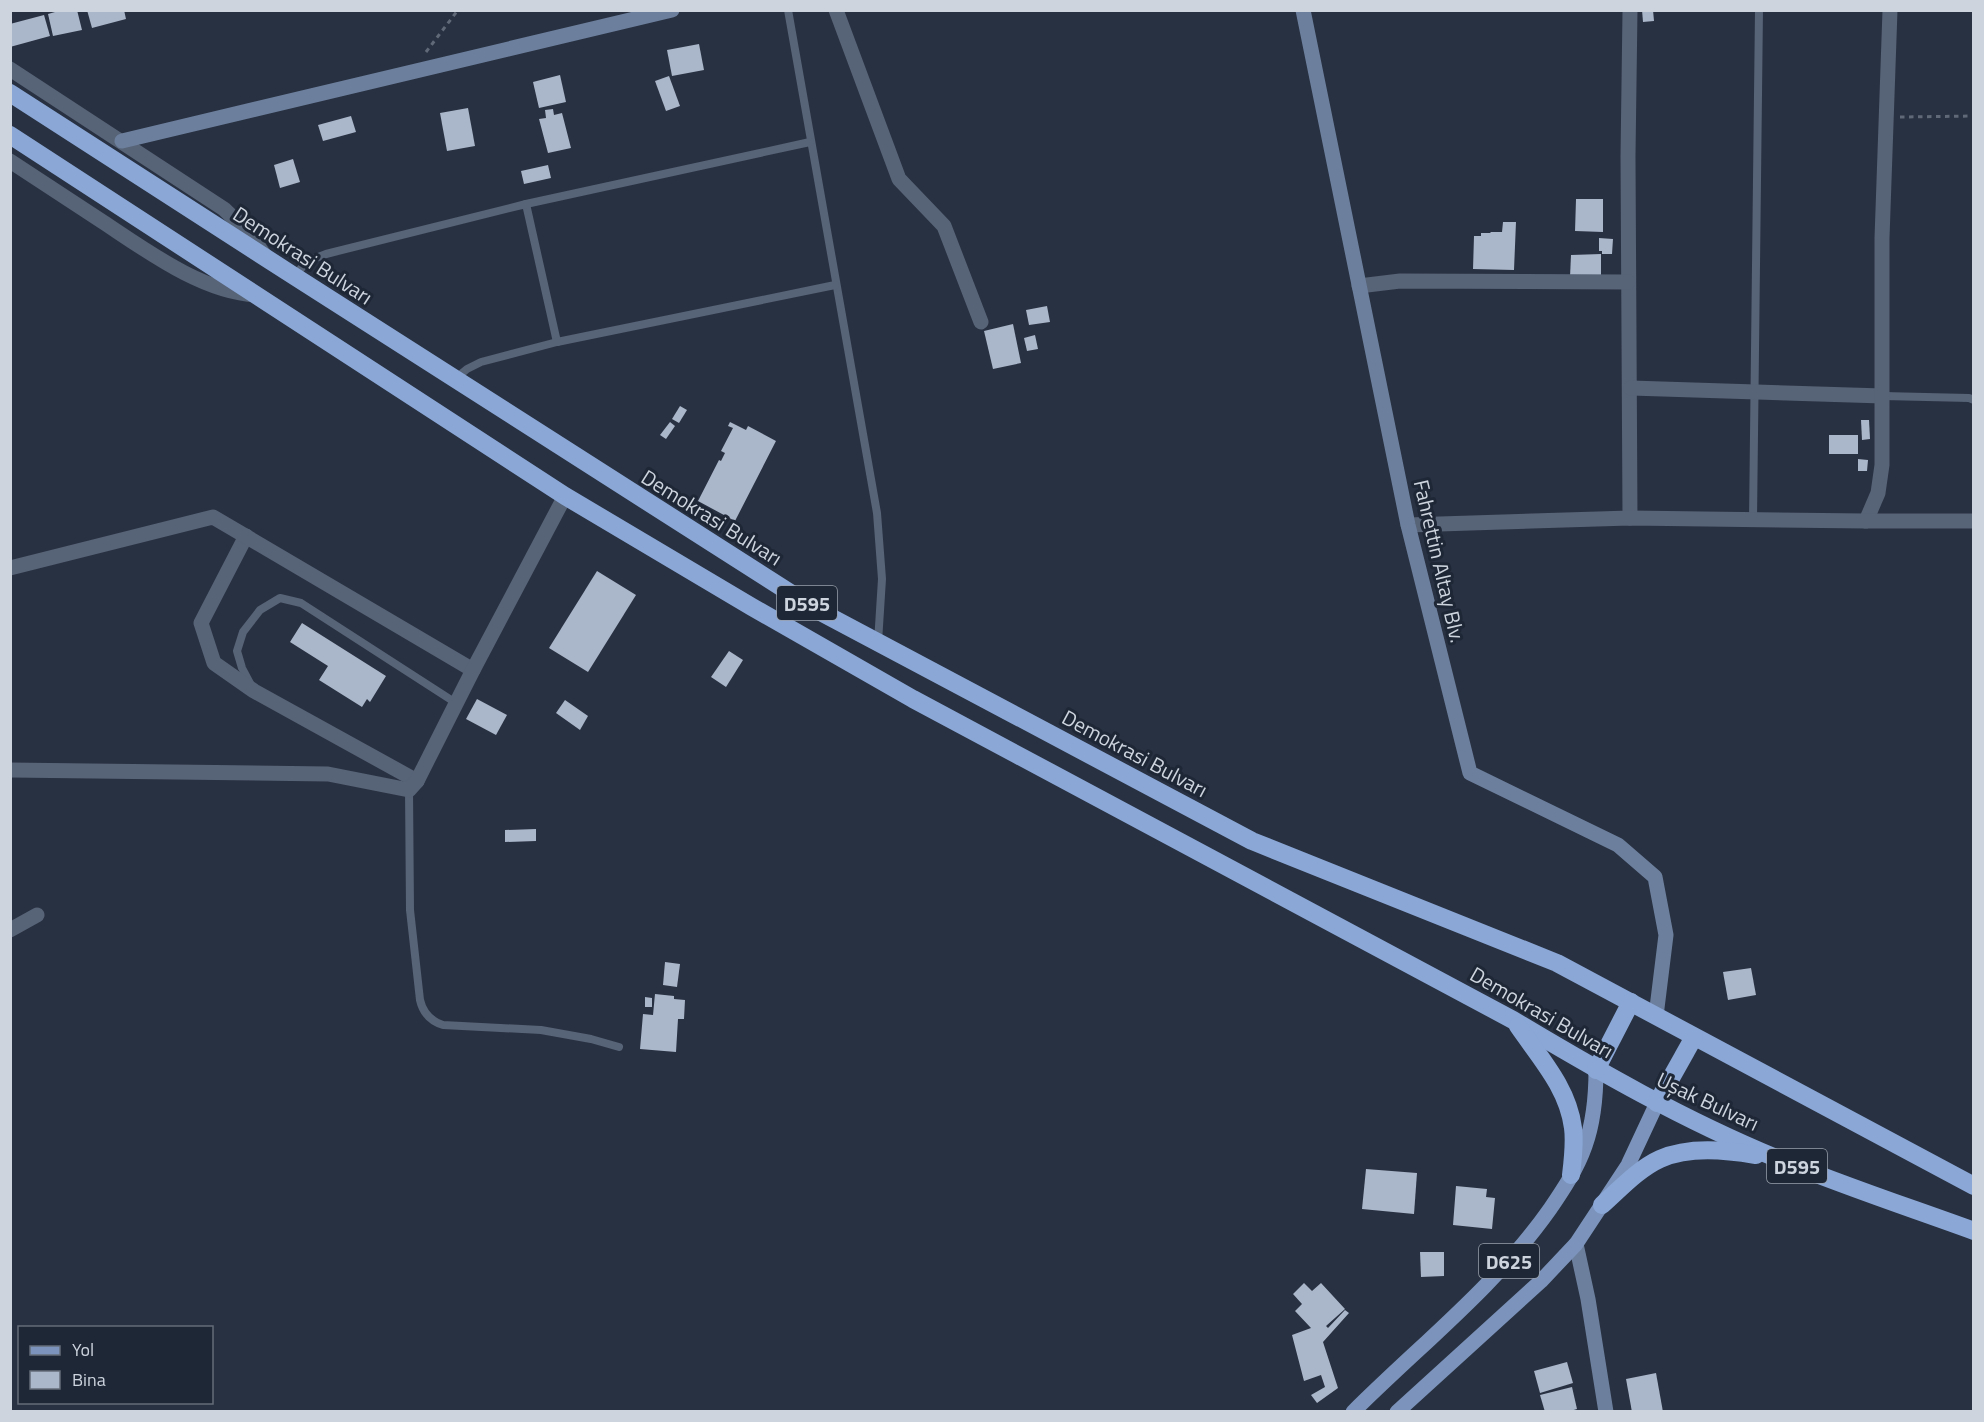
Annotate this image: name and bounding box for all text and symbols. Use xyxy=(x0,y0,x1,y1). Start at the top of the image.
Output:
street label: Demokrasi Bulvarı xyxy=(227,198,379,312)
street label: Demokrasi Bulvarı xyxy=(635,461,789,573)
street label: Fahrettin Altay Blv. xyxy=(1406,476,1474,646)
road number: D595 xyxy=(777,586,837,620)
street label: Demokrasi Bulvarı xyxy=(1056,701,1214,805)
street label: Demokrasi Bulvarı xyxy=(1464,958,1620,1066)
street label: Uşak Bulvarı xyxy=(1652,1063,1764,1139)
road number: D595 xyxy=(1767,1149,1827,1183)
road number: D625 xyxy=(1479,1244,1539,1278)
legend xyxy=(18,1326,213,1404)
text: Yol xyxy=(72,1336,94,1363)
text: Bina xyxy=(72,1366,106,1393)

